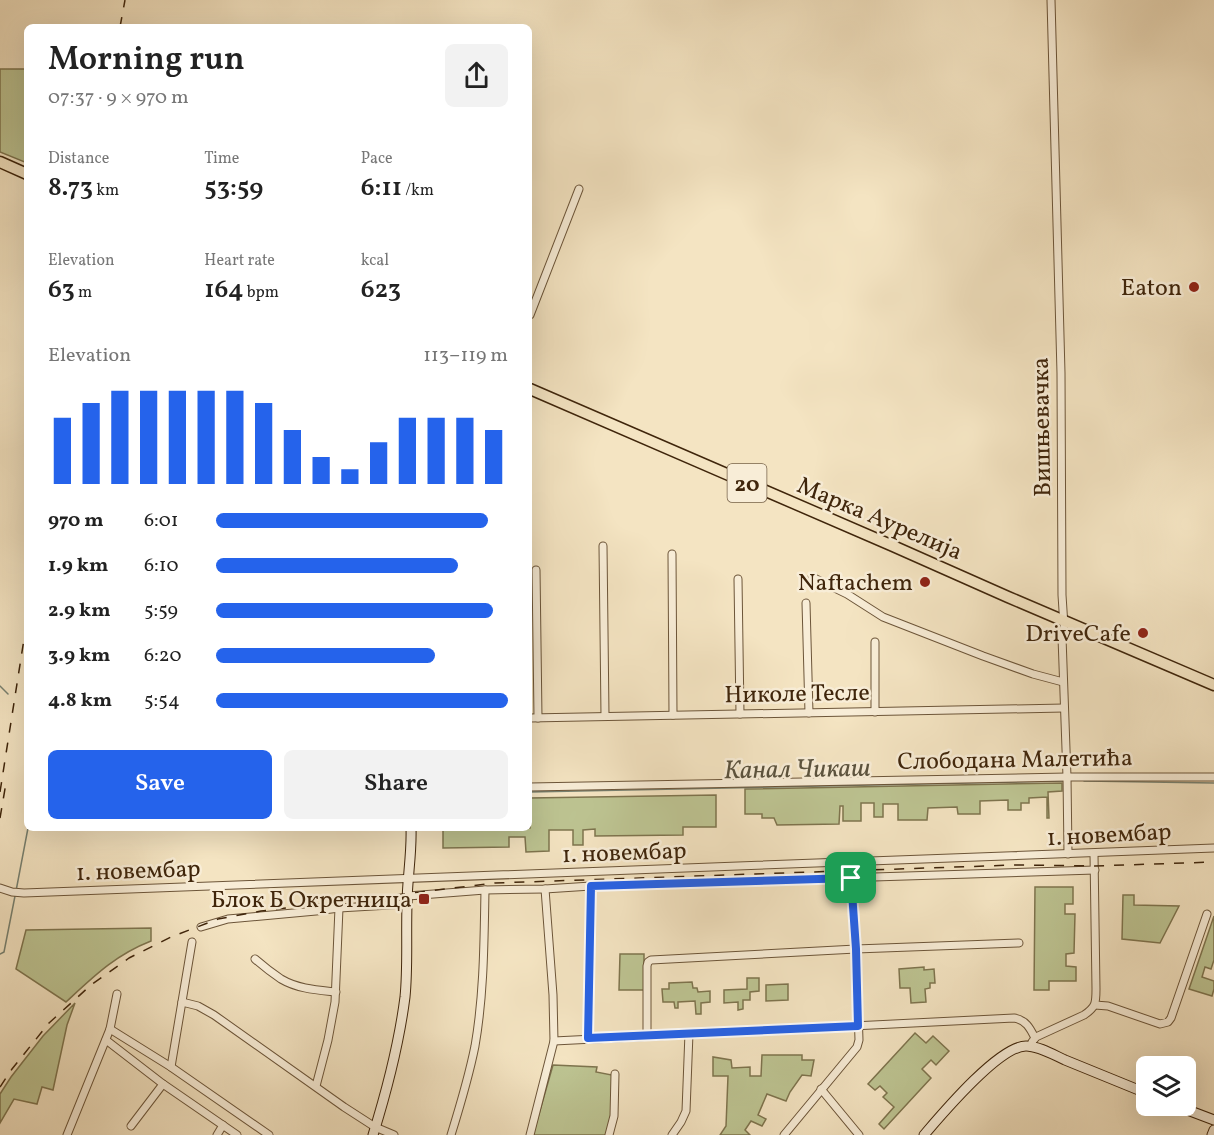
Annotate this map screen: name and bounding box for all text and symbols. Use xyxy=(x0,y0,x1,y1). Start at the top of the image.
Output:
text: Morning run xyxy=(48,38,245,84)
button: share xyxy=(445,44,508,107)
text: 07:37 · 9 × 970 m xyxy=(48,84,189,112)
text: Distance xyxy=(48,148,109,170)
text: Time xyxy=(204,148,239,170)
text: Pace xyxy=(361,148,393,170)
text: 8.73 xyxy=(48,170,93,206)
text: 53:59 xyxy=(204,170,263,206)
text: 6:11 xyxy=(361,170,402,206)
text: km xyxy=(93,180,119,202)
text: /km xyxy=(402,180,434,202)
text: Elevation xyxy=(48,250,115,272)
text: Heart rate xyxy=(204,250,275,272)
text: kcal xyxy=(361,250,389,272)
text: 63 xyxy=(48,272,75,308)
text: 164 xyxy=(204,272,244,308)
text: 623 xyxy=(361,272,401,308)
place label: Eaton xyxy=(1121,272,1182,306)
marker: Eaton xyxy=(1187,280,1201,294)
text: m xyxy=(75,282,92,304)
text: bpm xyxy=(244,282,279,304)
text: Elevation xyxy=(48,342,131,370)
text: 113–119 m xyxy=(423,342,508,370)
street label: Вишњевачка xyxy=(1025,357,1061,497)
road number: 20 xyxy=(728,464,766,502)
street label: Марка Аурелија xyxy=(791,470,967,570)
text: 970 m xyxy=(48,507,104,535)
text: 6:01 xyxy=(144,507,179,535)
text: 1.9 km xyxy=(48,552,108,580)
text: 6:10 xyxy=(144,552,179,580)
place label: Naftachem xyxy=(798,567,913,601)
marker: Naftachem xyxy=(918,575,932,589)
text: 2.9 km xyxy=(48,597,111,625)
text: 5:59 xyxy=(144,597,178,625)
place label: DriveCafe xyxy=(1025,618,1131,652)
marker: DriveCafe xyxy=(1136,626,1150,640)
text: 3.9 km xyxy=(48,642,110,670)
text: 6:20 xyxy=(144,642,181,670)
street label: Николе Тесле xyxy=(724,677,870,713)
text: 4.8 km xyxy=(48,687,112,715)
text: 5:54 xyxy=(144,687,180,715)
street label: Слободана Малетића xyxy=(897,742,1133,780)
button: Save xyxy=(48,750,272,819)
button: Share xyxy=(284,750,508,819)
water label: Канал Чикаш xyxy=(723,751,871,789)
street label: 1. новембар xyxy=(1046,816,1172,856)
street label: 1. новембар xyxy=(561,835,687,873)
pin xyxy=(825,852,876,903)
street label: 1. новембар xyxy=(75,853,201,891)
icon: arrive xyxy=(834,861,867,894)
place label: Блок Б Окретница xyxy=(211,884,412,918)
marker: Блок Б Окретница xyxy=(417,892,431,906)
map controls xyxy=(1136,1056,1196,1116)
button: layers xyxy=(1136,1056,1196,1116)

